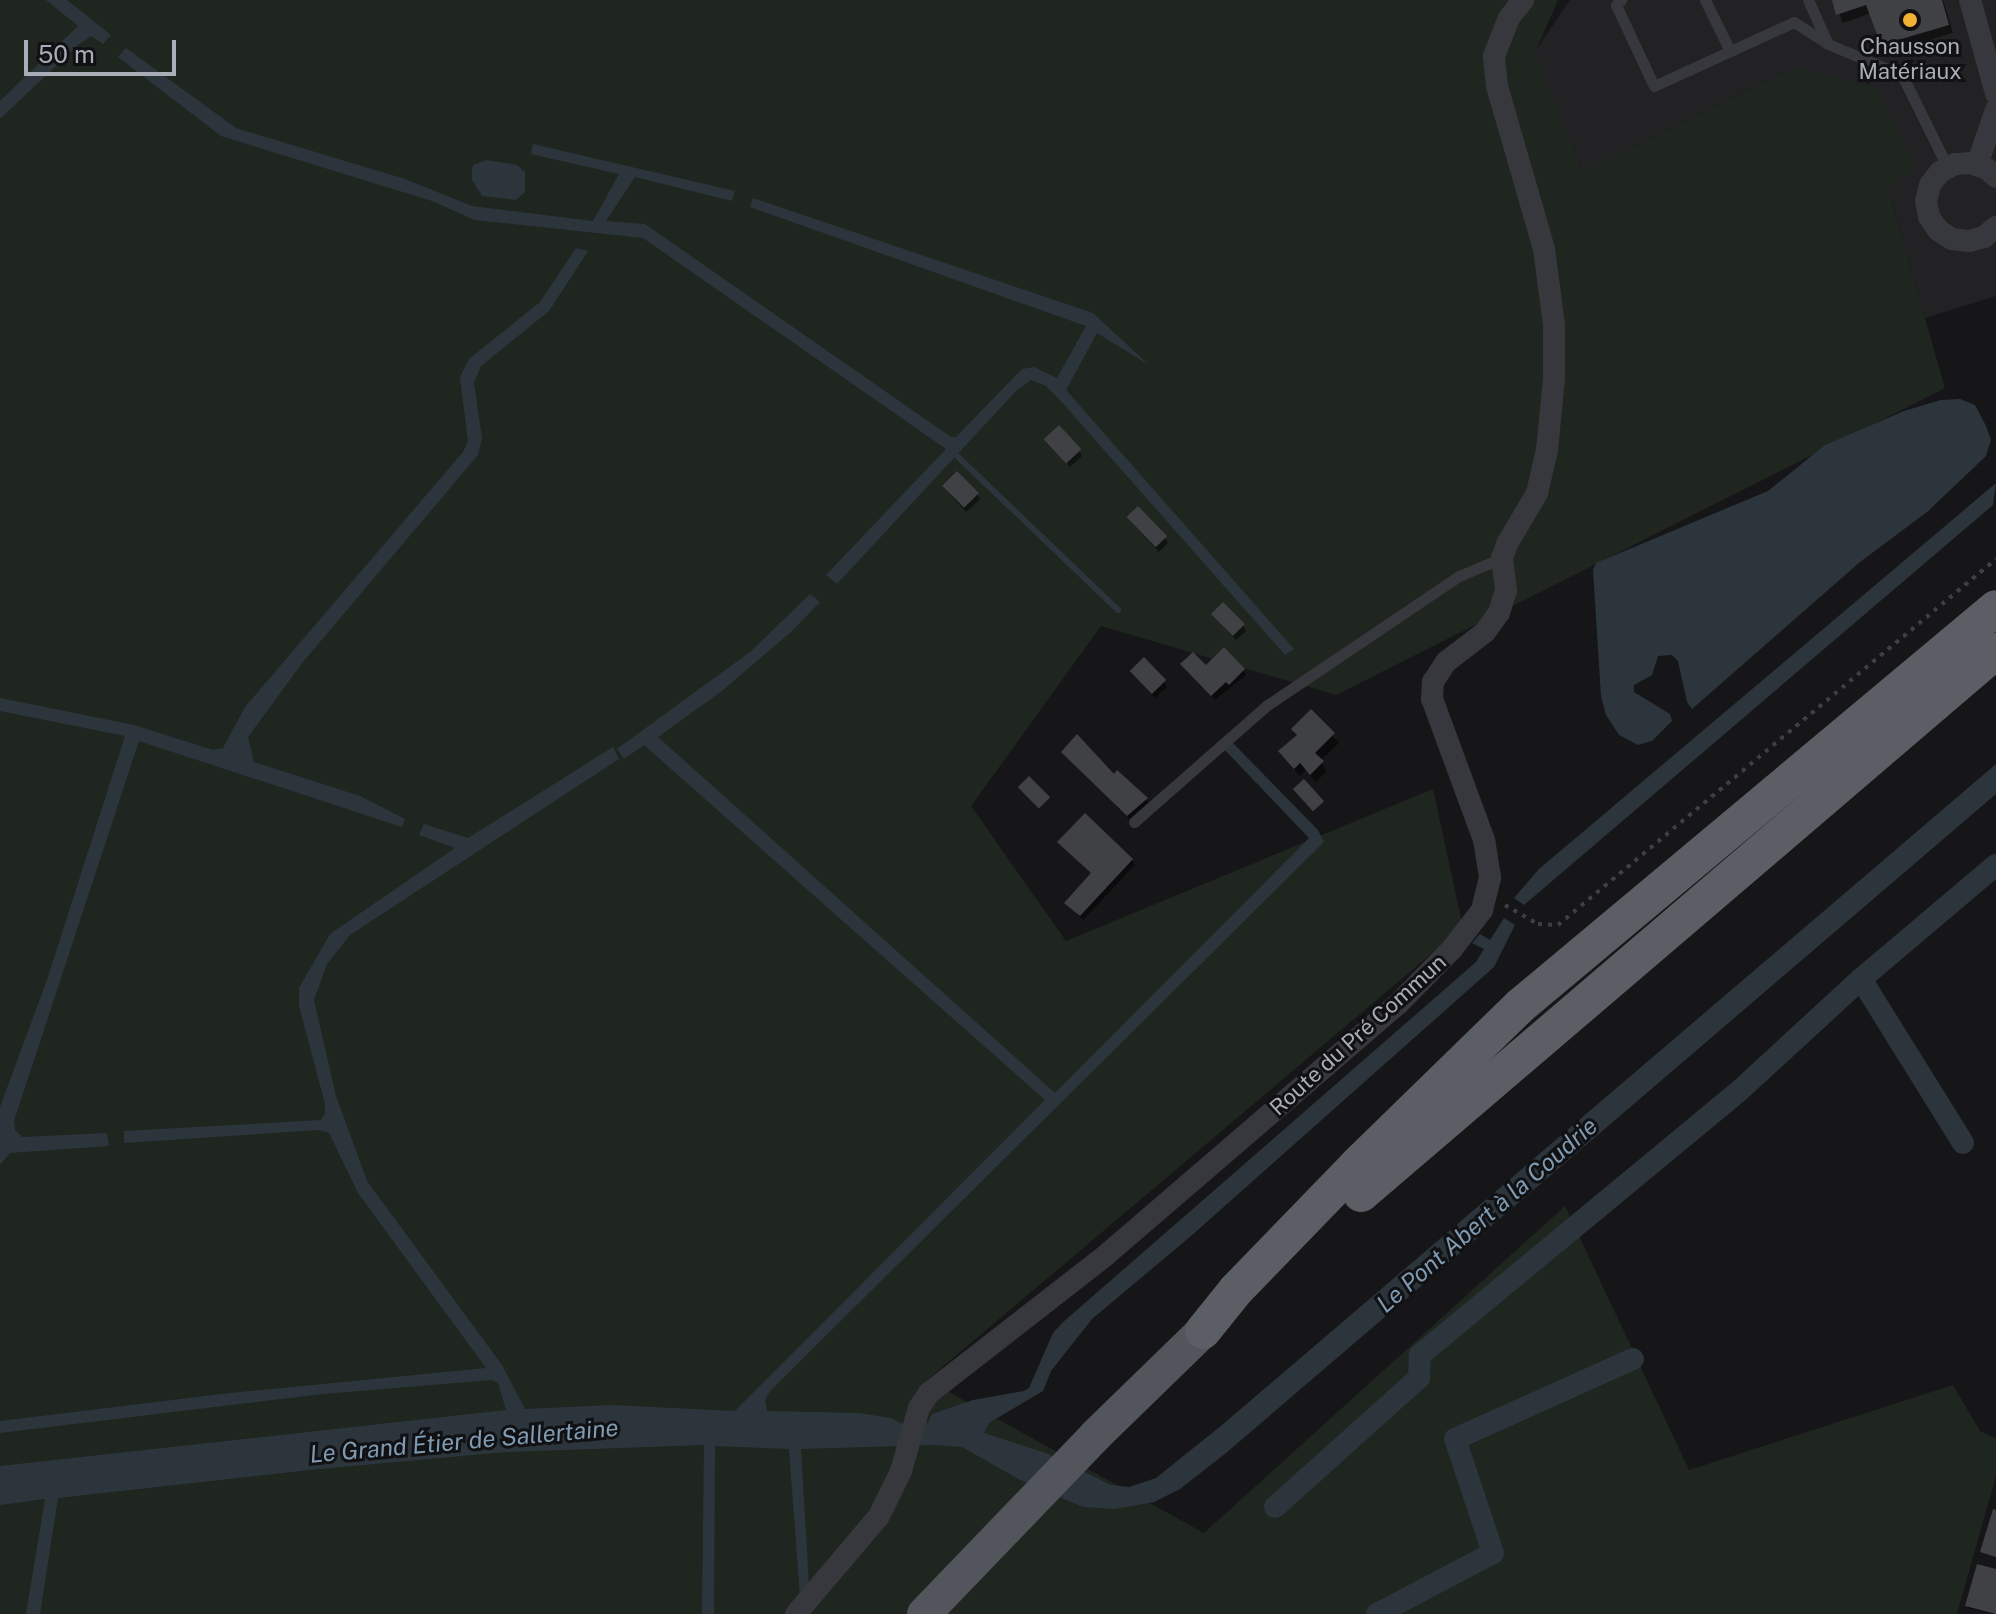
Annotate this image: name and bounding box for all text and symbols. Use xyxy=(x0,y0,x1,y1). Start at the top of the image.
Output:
marker: Chausson Matériaux xyxy=(1901,11,1919,29)
scale bar xyxy=(28,24,180,74)
place label: Chausson Matériaux xyxy=(1858,33,1962,84)
text: 50 m xyxy=(38,40,95,68)
street label: Route du Pré Commun xyxy=(1264,949,1452,1121)
water label: Le Pont Abert à la Coudrie xyxy=(1371,1111,1603,1319)
water label: Le Grand Étier de Sallertaine xyxy=(308,1413,620,1469)

